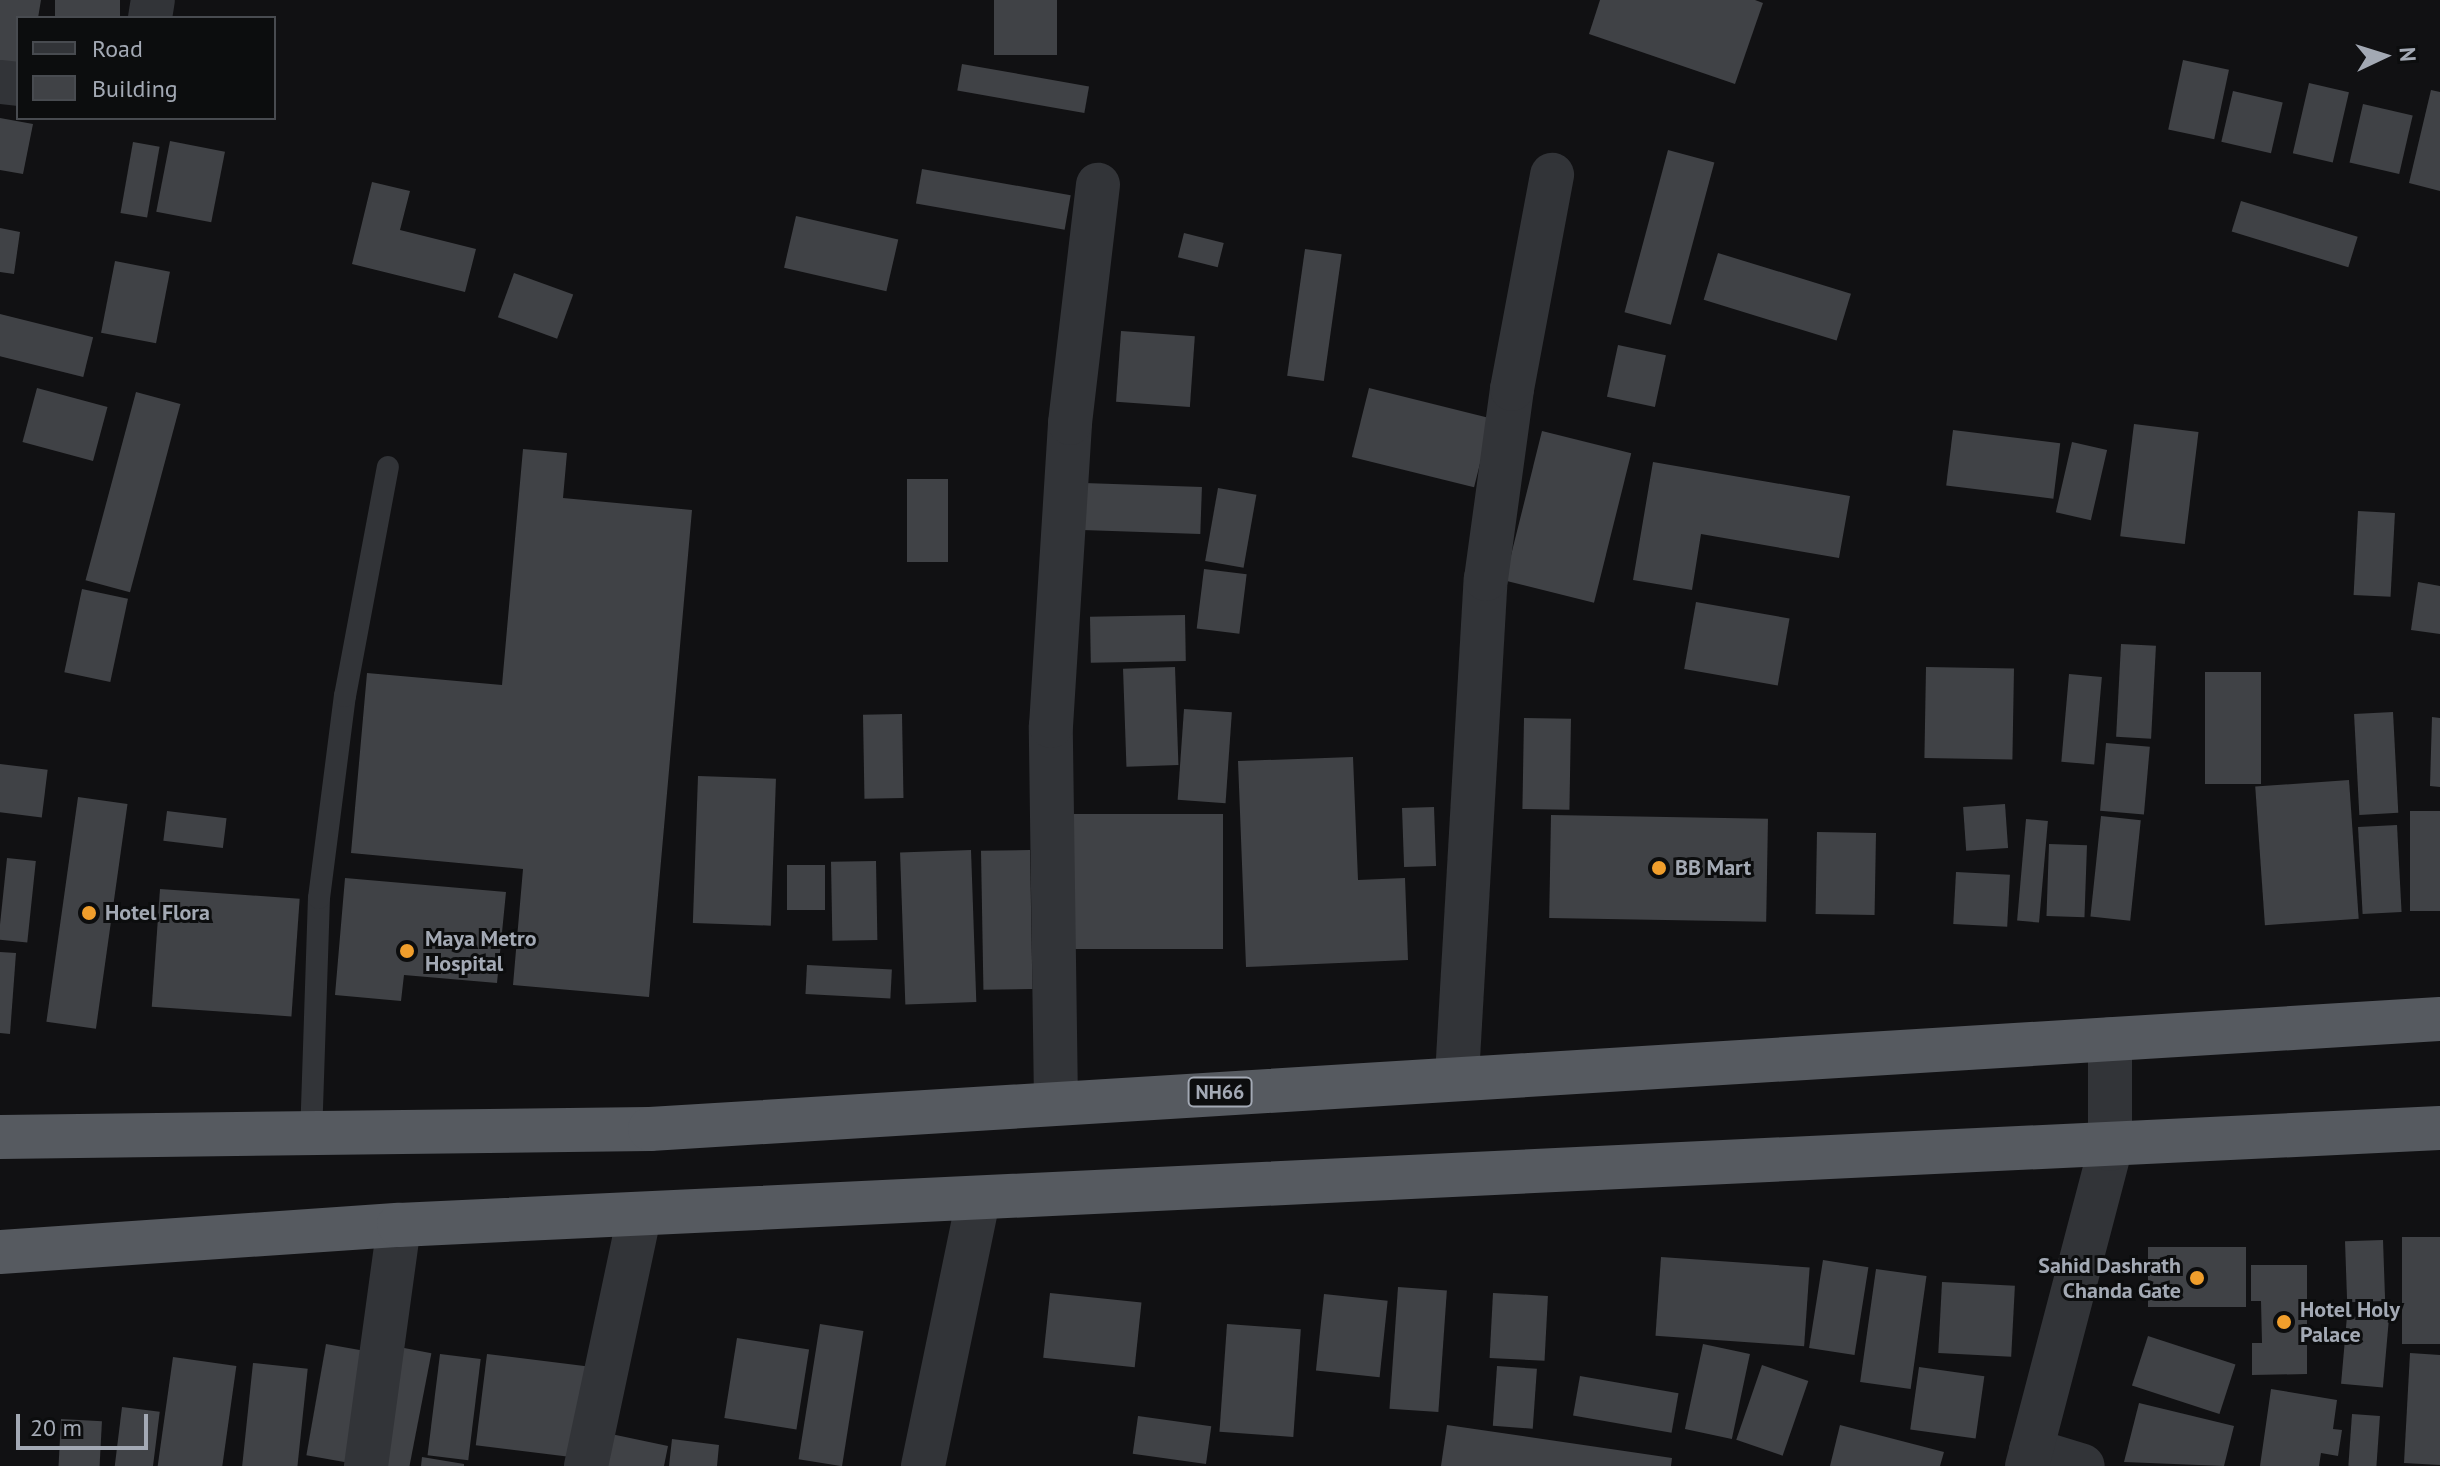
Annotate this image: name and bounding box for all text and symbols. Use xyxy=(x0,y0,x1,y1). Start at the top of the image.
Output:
legend xyxy=(16,16,276,120)
north arrow xyxy=(2344,16,2424,96)
text: Road xyxy=(92,33,143,64)
text: N xyxy=(2393,46,2422,63)
text: Building xyxy=(92,73,178,104)
place label: BB Mart xyxy=(1675,855,1751,881)
marker: BB Mart xyxy=(1650,859,1668,877)
place label: Hotel Flora xyxy=(105,900,210,926)
marker: Hotel Flora xyxy=(80,904,98,922)
place label: Maya Metro Hospital xyxy=(425,925,536,976)
marker: Maya Metro Hospital xyxy=(396,940,418,962)
road number: NH66 xyxy=(1186,1076,1254,1108)
place label: Sahid Dashrath Chanda Gate xyxy=(2038,1252,2181,1304)
marker: Sahid Dashrath Chanda Gate xyxy=(2188,1269,2206,1287)
place label: Hotel Holy Palace xyxy=(2300,1296,2400,1348)
marker: Hotel Holy Palace xyxy=(2275,1313,2293,1331)
scale bar xyxy=(20,1398,152,1448)
text: 20 m xyxy=(30,1412,82,1443)

